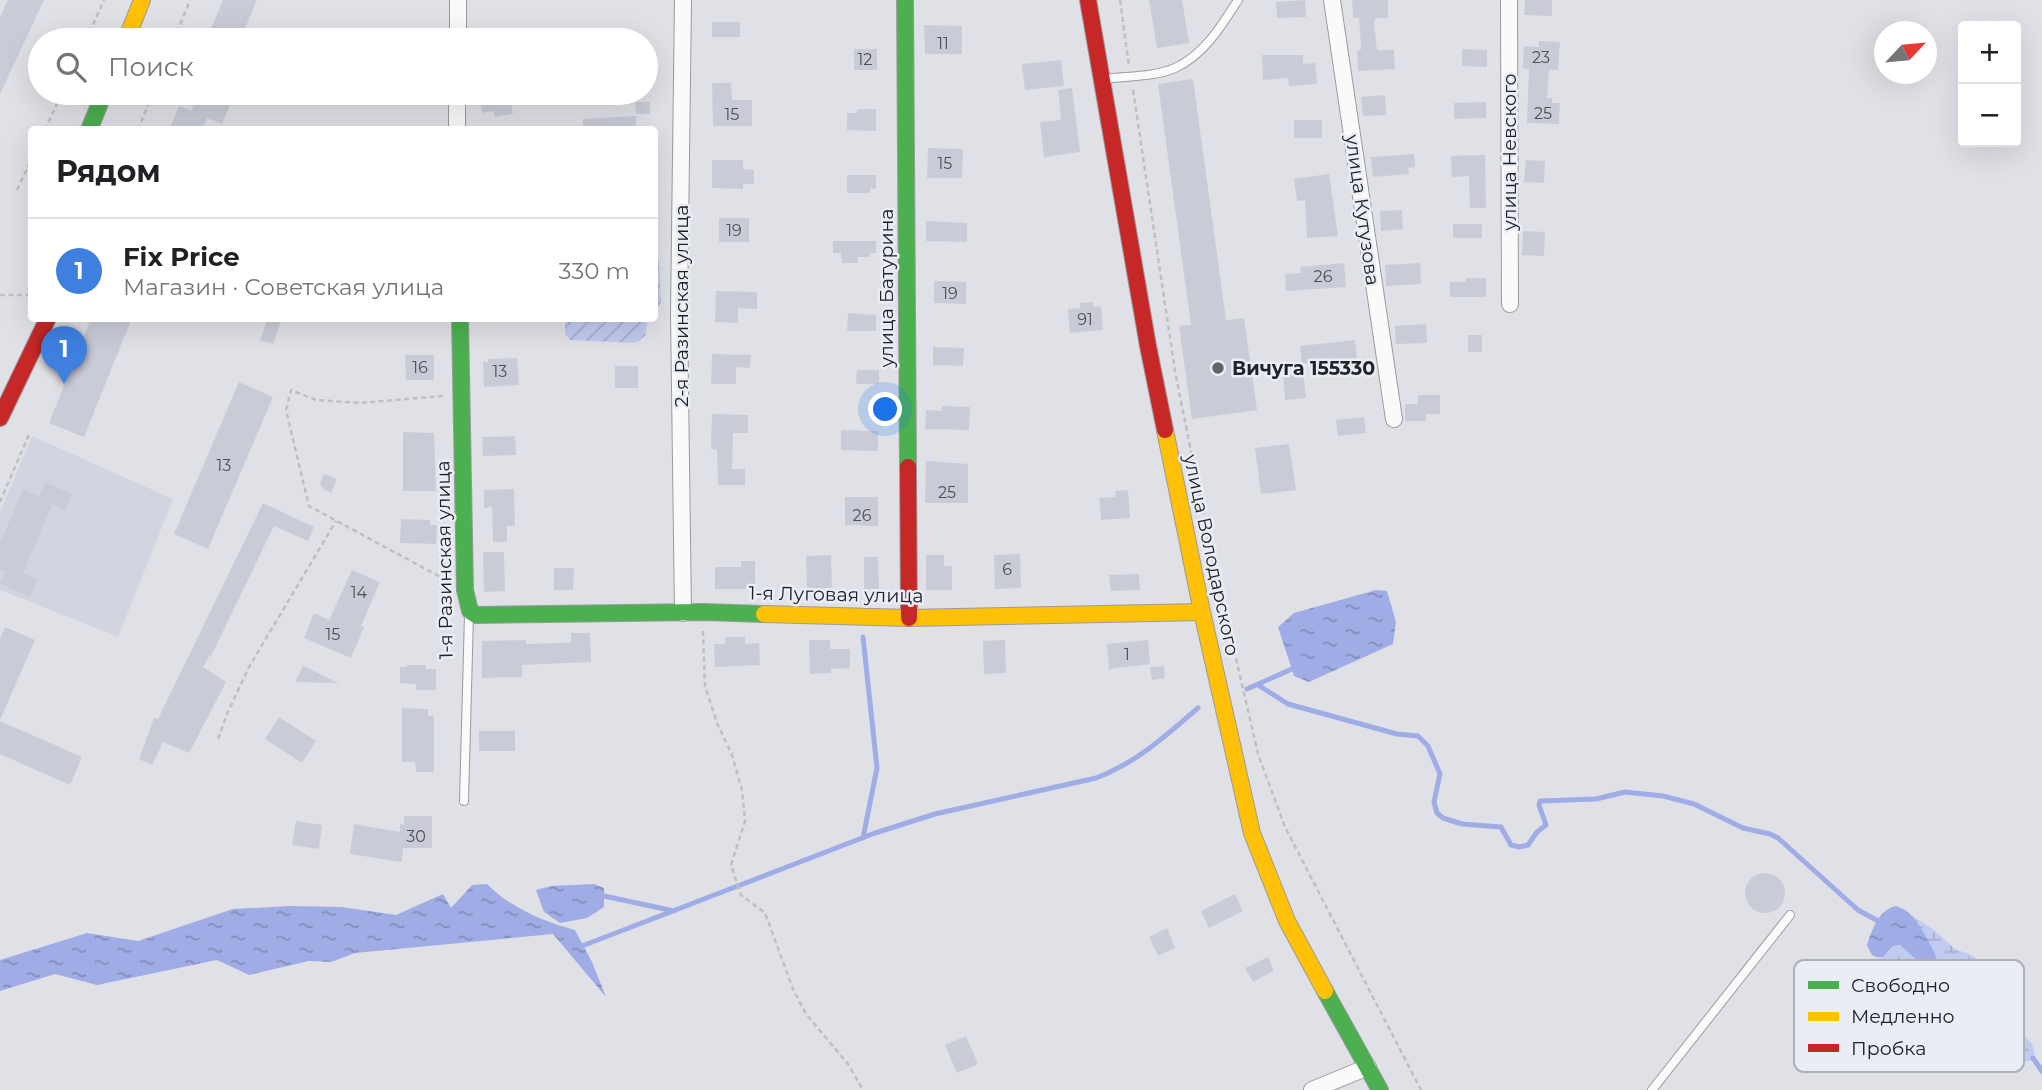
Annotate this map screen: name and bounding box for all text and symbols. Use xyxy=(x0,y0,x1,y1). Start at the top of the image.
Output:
north arrow xyxy=(1874,21,1937,84)
map controls xyxy=(1958,21,2021,147)
button: + xyxy=(1958,21,2021,84)
search box xyxy=(28,28,658,105)
house number: 11 xyxy=(937,34,949,53)
icon: search xyxy=(52,48,90,86)
house number: 23 xyxy=(1532,48,1550,67)
house number: 12 xyxy=(858,50,872,69)
text: Поиск xyxy=(108,51,194,83)
street label: улица Невского xyxy=(1498,73,1521,232)
button: − xyxy=(1958,84,2021,147)
house number: 25 xyxy=(1534,104,1552,123)
house number: 15 xyxy=(725,105,739,124)
street label: улица Кутузова xyxy=(1340,132,1384,287)
text: Рядом xyxy=(56,153,161,190)
house number: 15 xyxy=(938,154,952,173)
street label: 2-я Разинская улица xyxy=(670,205,693,407)
street label: улица Батурина xyxy=(875,209,898,368)
house number: 19 xyxy=(726,221,742,240)
text: Fix Price xyxy=(123,241,240,273)
text: 1 xyxy=(74,257,84,285)
text: 330 m xyxy=(559,257,630,285)
house number: 26 xyxy=(1314,267,1333,286)
text: Магазин · Советская улица xyxy=(123,273,444,301)
house number: 19 xyxy=(942,284,958,303)
house number: 91 xyxy=(1077,310,1093,329)
pin: 1 xyxy=(41,326,87,384)
place label: Вичуга 155330 xyxy=(1232,357,1375,380)
house number: 16 xyxy=(412,358,428,377)
marker: Вичуга 155330 xyxy=(1210,360,1226,376)
house number: 13 xyxy=(493,362,507,381)
your location xyxy=(868,392,902,426)
street label: улица Володарского xyxy=(1179,451,1244,658)
house number: 13 xyxy=(217,456,231,475)
street label: 1-я Разинская улица xyxy=(431,460,458,660)
house number: 25 xyxy=(938,483,956,502)
house number: 26 xyxy=(853,506,872,525)
house number: 6 xyxy=(1002,560,1012,579)
street label: 1-я Луговая улица xyxy=(748,581,924,608)
house number: 14 xyxy=(351,583,368,602)
house number: 15 xyxy=(326,625,340,644)
house number: 1 xyxy=(1124,645,1130,664)
house number: 30 xyxy=(406,827,426,846)
legend xyxy=(1794,960,2024,1072)
text: Свободно xyxy=(1851,974,1950,997)
text: Медленно xyxy=(1851,1005,1955,1028)
text: Пробка xyxy=(1851,1037,1926,1060)

